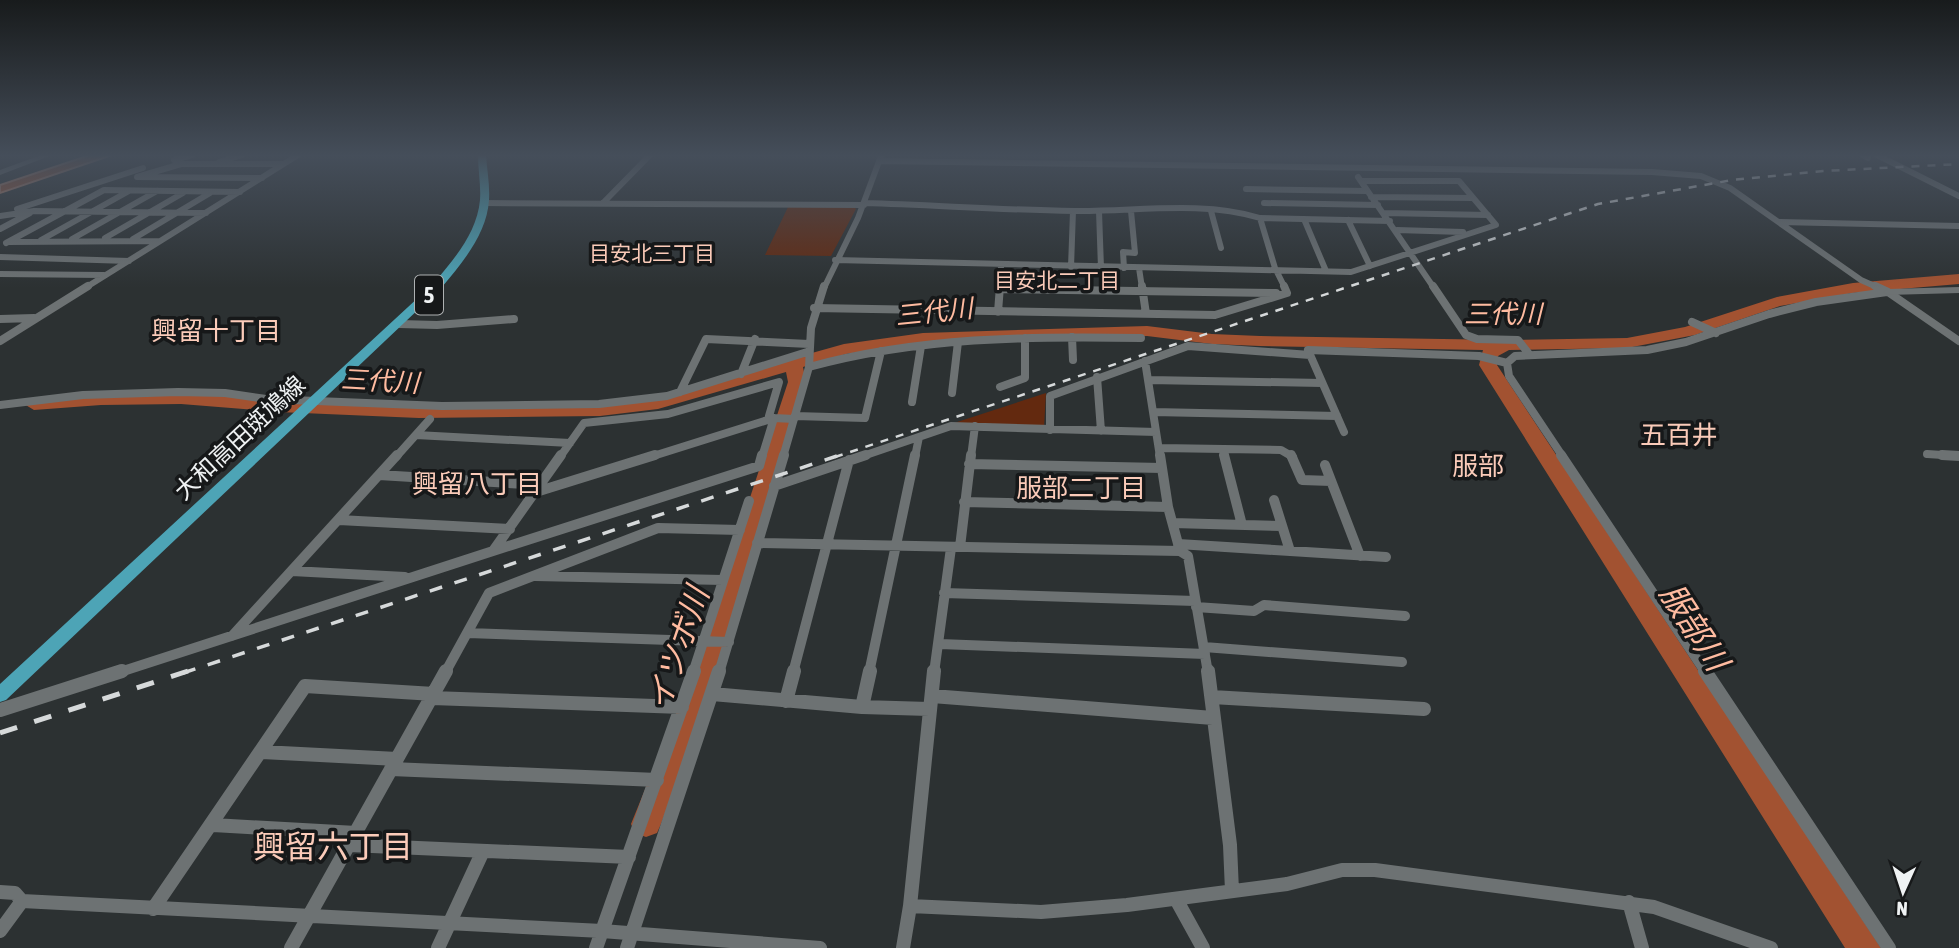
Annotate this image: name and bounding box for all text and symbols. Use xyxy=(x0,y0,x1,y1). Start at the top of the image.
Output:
district label: 目安北三丁目 xyxy=(589,241,715,265)
district label: 目安北二丁目 xyxy=(994,268,1120,292)
road number: 5 xyxy=(415,276,443,314)
water label: 三代川 xyxy=(894,293,977,331)
water label: 三代川 xyxy=(1464,299,1545,329)
district label: 興留十丁目 xyxy=(151,316,281,346)
water label: 三代川 xyxy=(340,364,423,398)
street label: 大和高田斑鳩線 xyxy=(169,370,310,505)
district label: 五百井 xyxy=(1640,420,1718,450)
district label: 服部 xyxy=(1452,451,1504,481)
district label: 興留八丁目 xyxy=(412,469,542,499)
district label: 服部二丁目 xyxy=(1016,473,1146,503)
water label: 服部川 xyxy=(1653,576,1738,680)
water label: イツボ川 xyxy=(639,579,717,715)
district label: 興留六丁目 xyxy=(253,828,413,865)
north arrow xyxy=(1868,857,1938,927)
text: N xyxy=(1896,898,1908,920)

